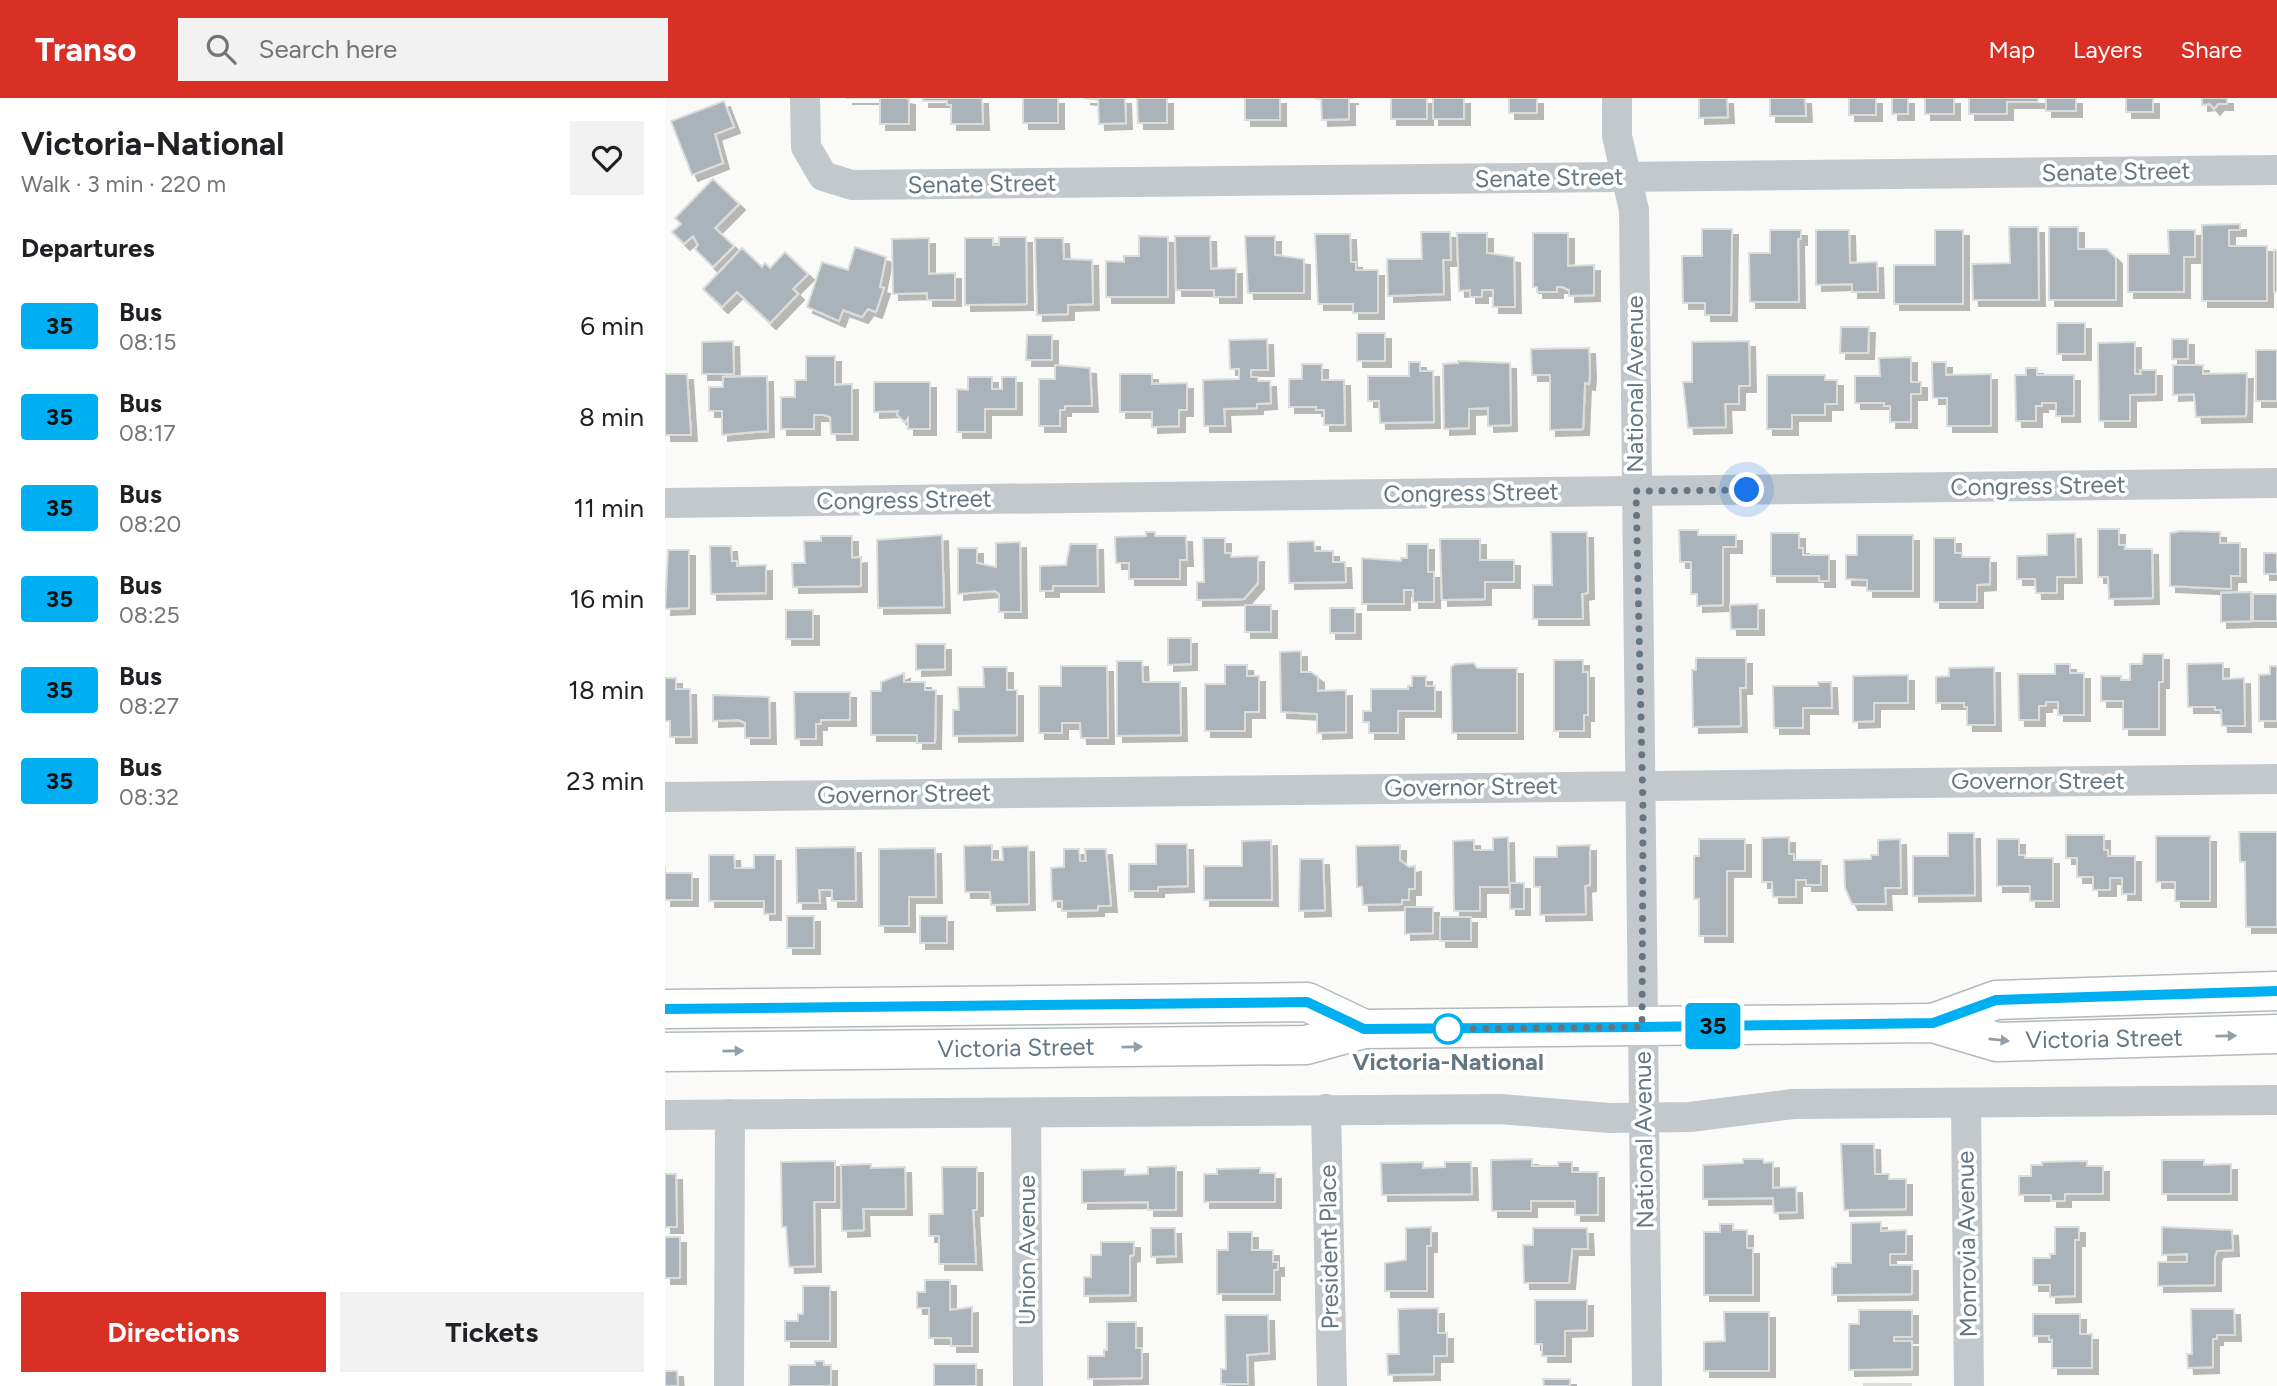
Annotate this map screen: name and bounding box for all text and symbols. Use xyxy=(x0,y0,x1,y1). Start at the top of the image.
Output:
search box xyxy=(178,18,668,81)
text: Transo xyxy=(35,30,136,69)
icon: search xyxy=(202,30,240,68)
text: Search here xyxy=(258,33,397,65)
text: Map xyxy=(1988,35,2035,64)
text: Layers xyxy=(2073,35,2142,64)
text: Share xyxy=(2180,35,2242,64)
button: heart xyxy=(570,121,644,195)
text: Victoria-National xyxy=(21,124,284,163)
street label: Senate Street xyxy=(2041,156,2191,187)
street label: Senate Street xyxy=(1474,162,1624,193)
street label: Senate Street xyxy=(907,168,1057,199)
text: Walk · 3 min · 220 m xyxy=(21,170,226,198)
text: Departures xyxy=(21,232,155,264)
street label: National Avenue xyxy=(1620,295,1649,473)
text: Bus xyxy=(119,296,162,328)
text: 6 min xyxy=(580,310,644,342)
text: 35 xyxy=(46,311,73,340)
text: 08:15 xyxy=(119,328,176,356)
text: Bus xyxy=(119,387,162,419)
text: 8 min xyxy=(579,401,644,433)
text: 35 xyxy=(46,402,73,431)
text: 08:17 xyxy=(119,419,176,447)
street label: Congress Street xyxy=(1950,469,2126,502)
your location xyxy=(1729,472,1764,507)
street label: Congress Street xyxy=(1383,476,1559,509)
text: Bus xyxy=(119,478,162,510)
street label: Congress Street xyxy=(816,483,992,516)
text: 11 min xyxy=(573,492,644,524)
text: 35 xyxy=(46,493,73,522)
text: 08:20 xyxy=(119,510,181,538)
text: Bus xyxy=(119,569,162,601)
text: 16 min xyxy=(569,583,644,615)
text: 35 xyxy=(46,584,73,613)
text: 08:25 xyxy=(119,601,180,629)
text: Bus xyxy=(119,660,162,692)
text: 18 min xyxy=(568,674,644,706)
text: 35 xyxy=(46,675,73,704)
text: 08:27 xyxy=(119,692,179,720)
text: Bus xyxy=(119,751,162,783)
text: 23 min xyxy=(566,765,644,797)
text: 35 xyxy=(46,766,73,795)
street label: Governor Street xyxy=(1951,766,2125,795)
street label: Governor Street xyxy=(1384,770,1558,803)
street label: Governor Street xyxy=(817,777,991,810)
text: 08:32 xyxy=(119,783,179,811)
line badge: 35 xyxy=(1681,1003,1745,1049)
text: 35 xyxy=(1699,1011,1727,1040)
marker: Victoria-National xyxy=(1433,1014,1463,1044)
street label: Victoria Street xyxy=(2025,1023,2183,1054)
one-way arrow xyxy=(2215,1030,2237,1041)
street label: Victoria Street xyxy=(937,1032,1095,1063)
one-way arrow xyxy=(1988,1035,2010,1046)
one-way arrow xyxy=(1121,1041,1143,1053)
one-way arrow xyxy=(722,1046,744,1057)
place label: Victoria-National xyxy=(1352,1047,1544,1076)
street label: National Avenue xyxy=(1627,1051,1660,1229)
street label: Monrovia Avenue xyxy=(1950,1150,1983,1338)
street label: President Place xyxy=(1313,1164,1344,1330)
street label: Union Avenue xyxy=(1012,1175,1041,1325)
button: Directions xyxy=(21,1292,326,1372)
button: Tickets xyxy=(340,1292,644,1372)

